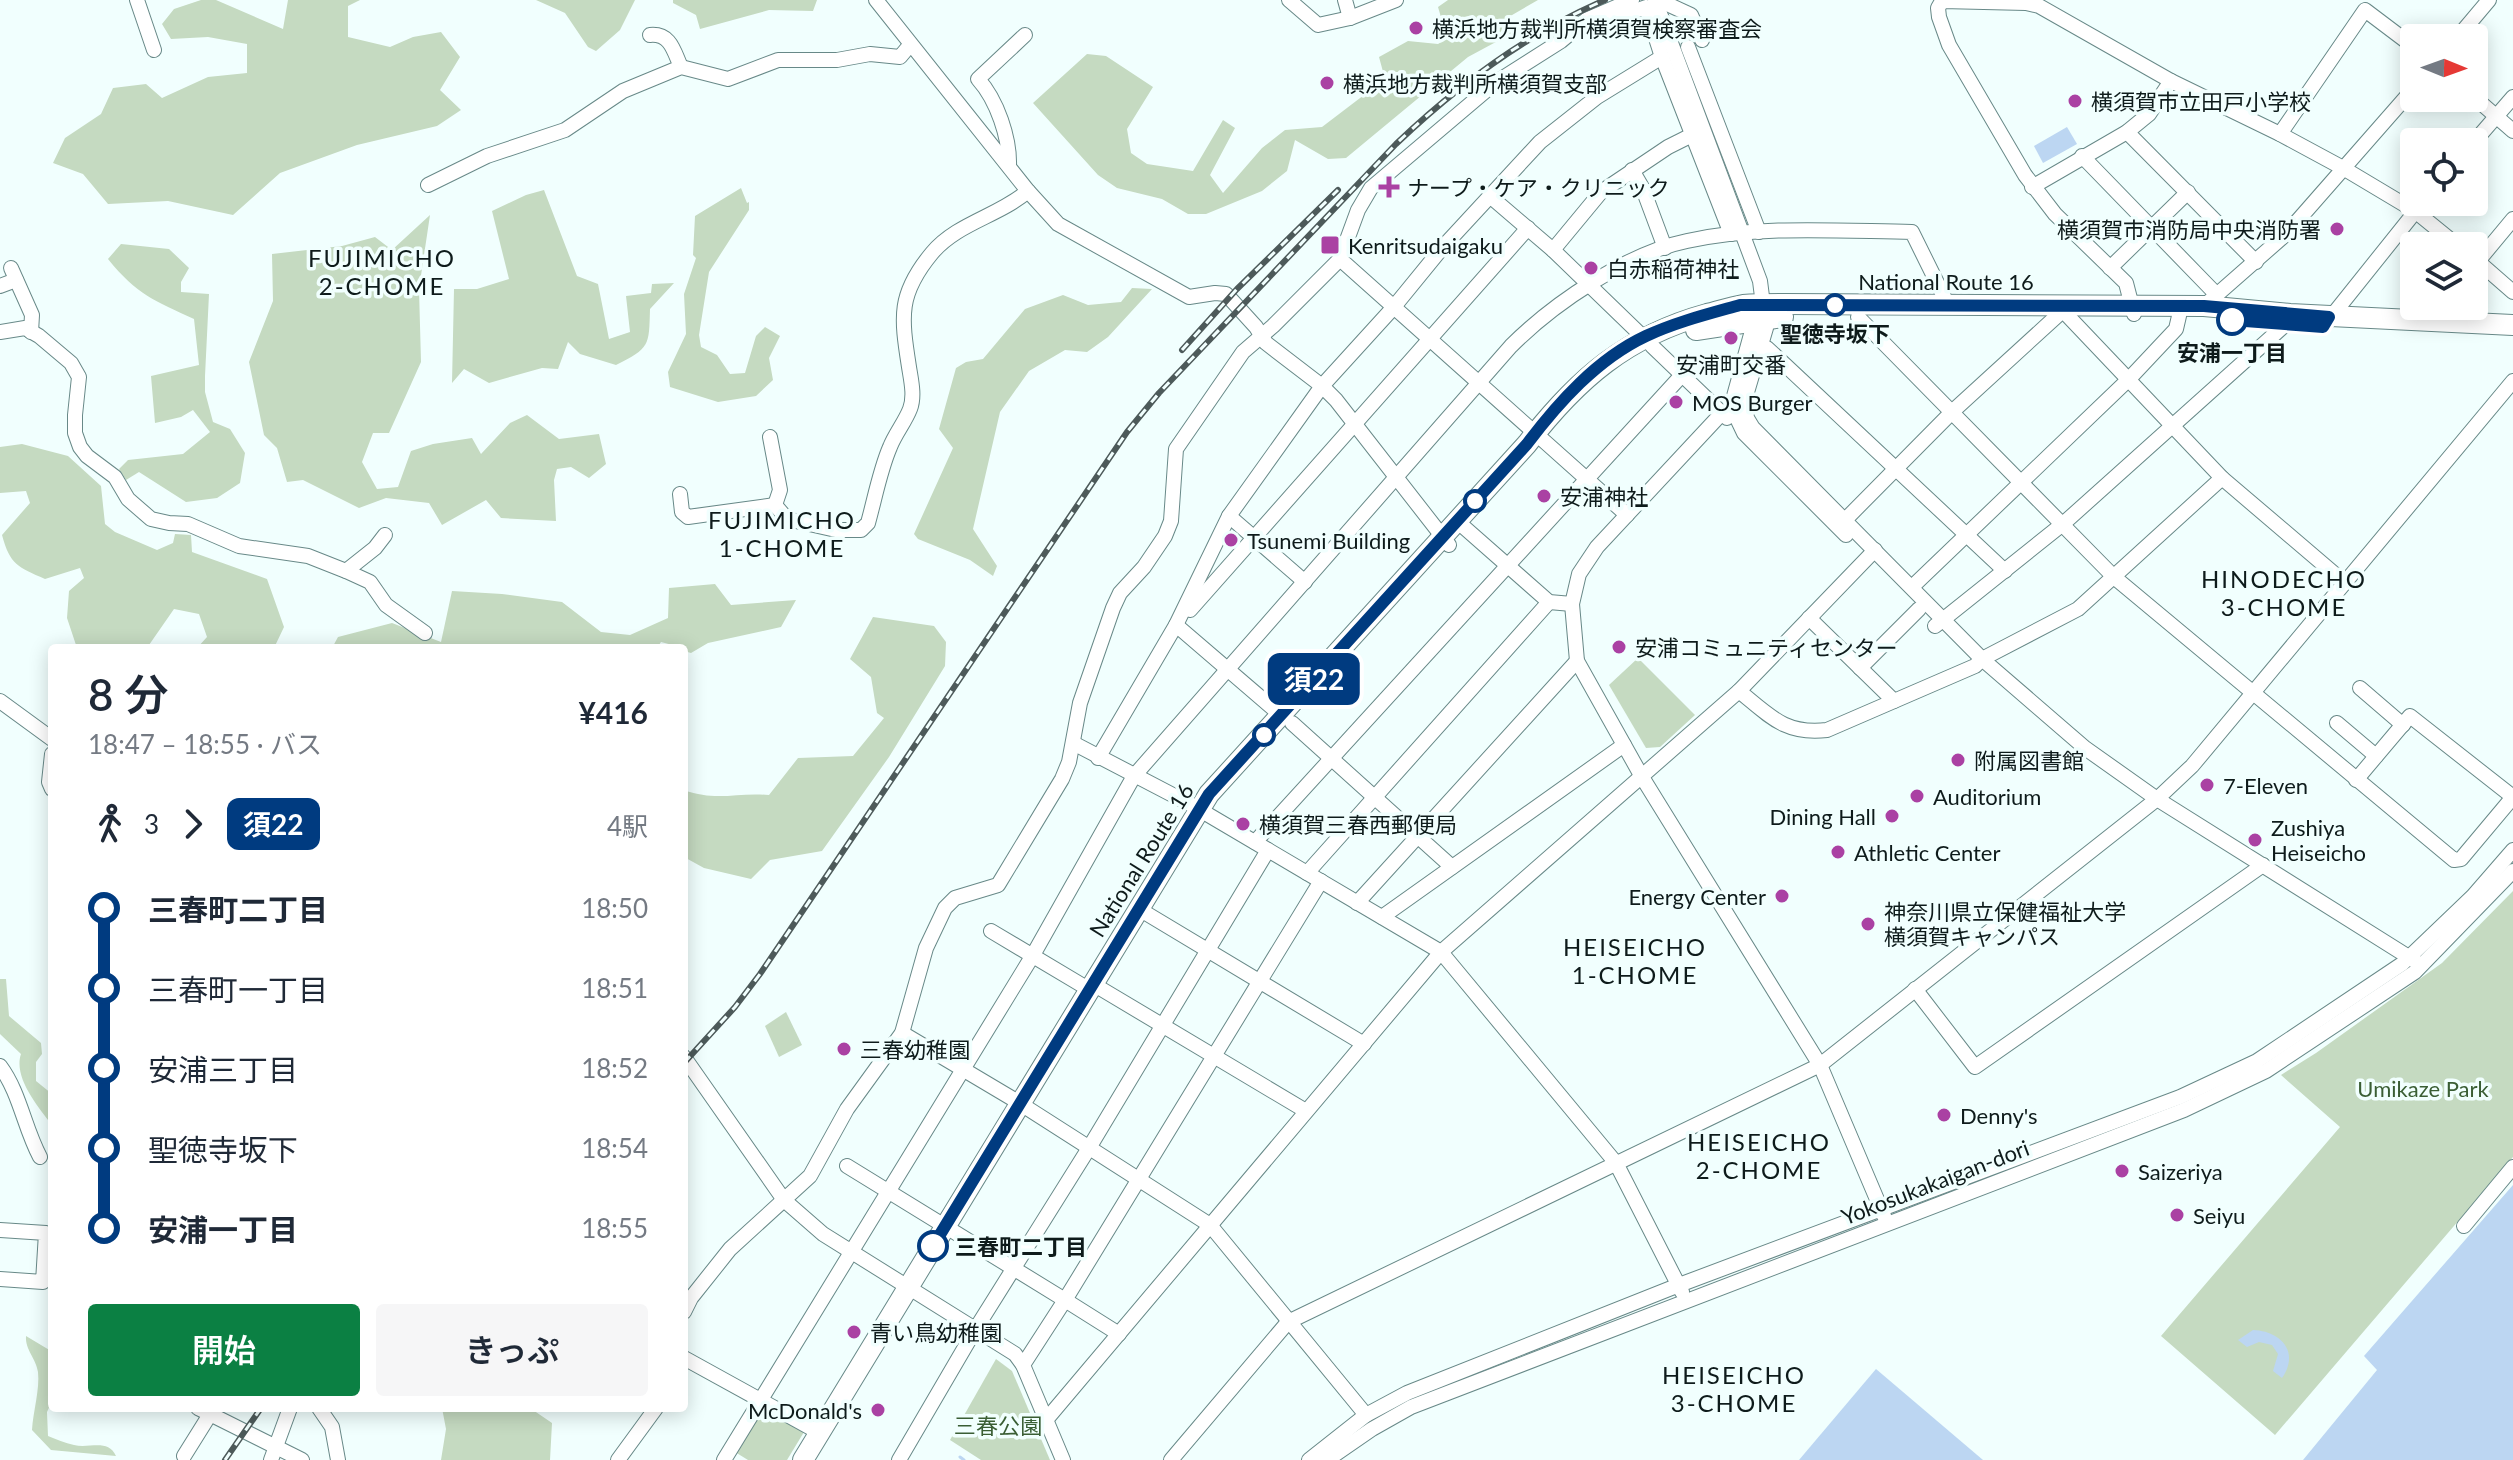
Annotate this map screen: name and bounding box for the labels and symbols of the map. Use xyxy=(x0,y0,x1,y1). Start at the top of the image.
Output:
place label: 横浜地方裁判所横須賀検察審査会 xyxy=(1432,15,1762,42)
marker: 横浜地方裁判所横須賀検察審査会 xyxy=(1407,19,1425,37)
north arrow xyxy=(2400,24,2488,112)
place label: 横浜地方裁判所横須賀支部 xyxy=(1343,70,1607,97)
marker: 横浜地方裁判所横須賀支部 xyxy=(1318,74,1336,92)
place label: 横須賀市立田戸小学校 xyxy=(2091,88,2311,115)
marker: 横須賀市立田戸小学校 xyxy=(2066,92,2084,110)
place label: ナープ・ケア・クリニック xyxy=(1407,174,1670,201)
marker: ナープ・ケア・クリニック xyxy=(1378,176,1400,198)
place label: 横須賀市消防局中央消防署 xyxy=(2057,216,2321,243)
marker: 横須賀市消防局中央消防署 xyxy=(2328,220,2346,238)
place label: Kenritsudaigaku xyxy=(1348,232,1503,259)
marker: Kenritsudaigaku xyxy=(1319,234,1341,256)
district label: FUJIMICHO 2-CHOME xyxy=(308,243,456,300)
place label: 白赤稲荷神社 xyxy=(1607,255,1739,282)
marker: 白赤稲荷神社 xyxy=(1582,259,1600,277)
street label: National Route 16 xyxy=(1858,268,2034,295)
marker: 聖徳寺坂下 xyxy=(1824,294,1846,316)
marker: 安浦一丁目 xyxy=(2217,305,2247,335)
place label: 聖徳寺坂下 xyxy=(1780,320,1890,347)
marker: 安浦町交番 xyxy=(1722,329,1740,347)
place label: 安浦一丁目 xyxy=(2177,339,2287,366)
place label: 安浦町交番 xyxy=(1676,351,1786,378)
place label: MOS Burger xyxy=(1692,389,1813,416)
marker: MOS Burger xyxy=(1667,393,1685,411)
place label: 安浦神社 xyxy=(1560,483,1648,510)
marker: 安浦神社 xyxy=(1535,487,1553,505)
unlabelled marker xyxy=(1464,490,1486,512)
district label: FUJIMICHO 1-CHOME xyxy=(708,505,856,562)
place label: Tsunemi Building xyxy=(1247,527,1410,554)
marker: Tsunemi Building xyxy=(1222,531,1240,549)
district label: HINODECHO 3-CHOME xyxy=(2201,564,2367,621)
place label: 安浦コミュニティセンター xyxy=(1635,634,1898,661)
marker: 安浦コミュニティセンター xyxy=(1610,638,1628,656)
line badge: 須22 xyxy=(1268,653,1360,705)
unlabelled marker xyxy=(1253,724,1275,746)
place label: 附属図書館 xyxy=(1974,747,2084,774)
marker: 附属図書館 xyxy=(1949,751,1967,769)
place label: 7-Eleven xyxy=(2223,772,2308,799)
marker: 7-Eleven xyxy=(2198,776,2216,794)
street label: National Route 16 xyxy=(1083,778,1199,942)
place label: Auditorium xyxy=(1933,783,2041,810)
marker: Auditorium xyxy=(1908,787,1926,805)
place label: Dining Hall xyxy=(1770,803,1876,830)
marker: Dining Hall xyxy=(1883,807,1901,825)
place label: 横須賀三春西郵便局 xyxy=(1259,811,1457,838)
place label: Zushiya Heiseicho xyxy=(2271,814,2366,866)
marker: 横須賀三春西郵便局 xyxy=(1234,815,1252,833)
marker: Zushiya Heiseicho xyxy=(2246,831,2264,849)
place label: Athletic Center xyxy=(1854,839,2001,866)
marker: Athletic Center xyxy=(1829,843,1847,861)
place label: Energy Center xyxy=(1628,883,1766,910)
marker: Energy Center xyxy=(1773,887,1791,905)
place label: 神奈川県立保健福祉大学 横須賀キャンパス xyxy=(1884,898,2126,950)
marker: 神奈川県立保健福祉大学 横須賀キャンパス xyxy=(1859,915,1877,933)
district label: HEISEICHO 1-CHOME xyxy=(1563,932,1707,989)
place label: 三春幼稚園 xyxy=(860,1036,970,1063)
marker: 三春幼稚園 xyxy=(835,1040,853,1058)
park label: Umikaze Park xyxy=(2357,1075,2489,1102)
place label: Denny's xyxy=(1960,1102,2038,1129)
marker: Denny's xyxy=(1935,1106,1953,1124)
district label: HEISEICHO 2-CHOME xyxy=(1687,1127,1831,1184)
street label: Yokosukakaigan-dori xyxy=(1837,1134,2033,1230)
place label: Saizeriya xyxy=(2138,1158,2223,1185)
marker: Saizeriya xyxy=(2113,1162,2131,1180)
place label: Seiyu xyxy=(2193,1202,2245,1229)
marker: Seiyu xyxy=(2168,1206,2186,1224)
marker: 三春町二丁目 xyxy=(918,1231,948,1261)
place label: 三春町二丁目 xyxy=(955,1233,1087,1260)
place label: 青い鳥幼稚園 xyxy=(870,1319,1002,1346)
marker: 青い鳥幼稚園 xyxy=(845,1323,863,1341)
district label: HEISEICHO 3-CHOME xyxy=(1662,1360,1806,1417)
place label: McDonald's xyxy=(748,1397,862,1424)
marker: McDonald's xyxy=(869,1401,887,1419)
park label: 三春公園 xyxy=(954,1412,1042,1439)

